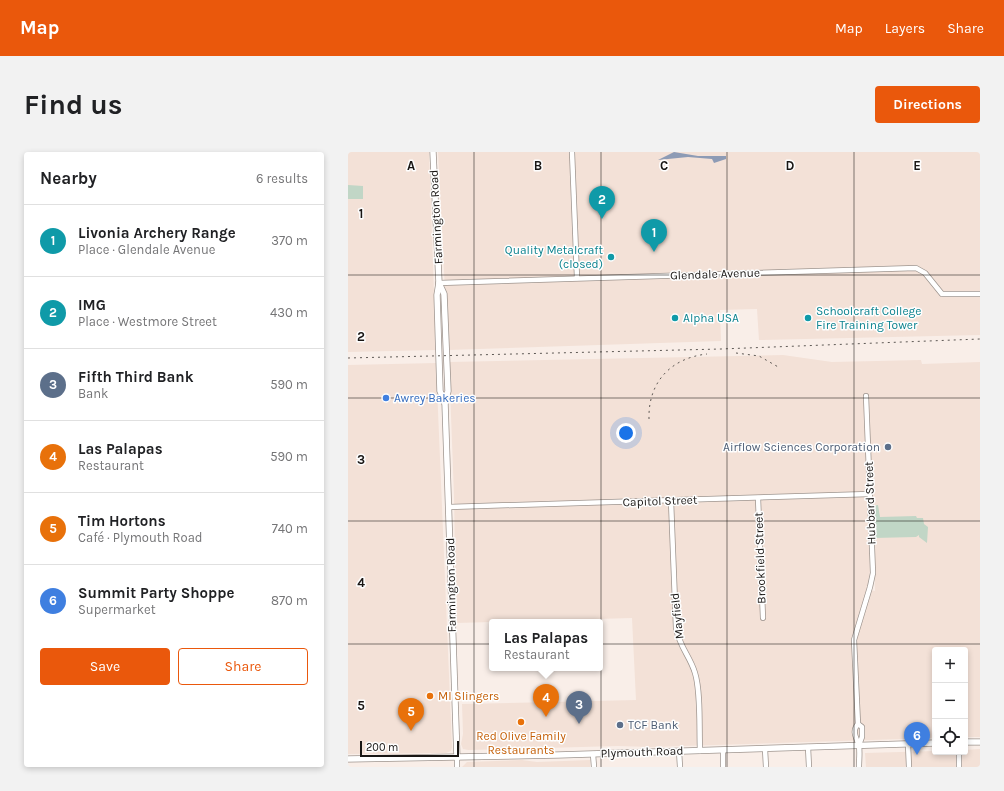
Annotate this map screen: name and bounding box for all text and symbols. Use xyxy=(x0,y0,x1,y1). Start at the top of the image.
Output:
text: Map xyxy=(20,17,59,39)
text: Map xyxy=(835,20,863,37)
text: Layers xyxy=(885,20,925,37)
text: Share xyxy=(947,20,984,37)
button: Directions xyxy=(875,86,980,123)
text: Find us xyxy=(24,88,123,121)
text: A xyxy=(407,158,415,173)
text: B xyxy=(534,158,542,173)
text: C xyxy=(660,158,668,173)
text: D xyxy=(786,158,795,173)
text: E xyxy=(913,158,921,173)
text: Nearby xyxy=(40,168,97,188)
street label: Farmington Road xyxy=(427,169,445,265)
text: 6 results xyxy=(256,171,308,186)
pin: 2 xyxy=(589,186,615,219)
text: 1 xyxy=(359,206,363,221)
pin: 1 xyxy=(641,219,667,252)
text: Livonia Archery Range xyxy=(78,224,236,242)
text: 1 xyxy=(51,233,55,248)
text: 370 m xyxy=(271,233,308,248)
text: Place · Glendale Avenue xyxy=(78,242,215,257)
place label: Quality Metalcraft (closed) xyxy=(505,243,603,271)
marker: Quality Metalcraft (closed) xyxy=(606,252,616,262)
street label: Glendale Avenue xyxy=(670,265,760,283)
text: IMG xyxy=(78,296,106,314)
place label: Schoolcraft College Fire Training Tower xyxy=(816,304,922,332)
text: 2 xyxy=(49,305,57,320)
text: 430 m xyxy=(270,305,308,320)
place label: Alpha USA xyxy=(683,311,739,325)
marker: Alpha USA xyxy=(670,313,680,323)
marker: Schoolcraft College Fire Training Tower xyxy=(803,313,813,323)
text: Place · Westmore Street xyxy=(78,314,217,329)
text: 2 xyxy=(357,329,365,344)
text: Fifth Third Bank xyxy=(78,368,194,386)
text: 3 xyxy=(49,377,57,392)
text: 590 m xyxy=(270,377,308,392)
text: Bank xyxy=(78,386,108,401)
place label: Awrey Bakeries xyxy=(394,391,476,405)
marker: Awrey Bakeries xyxy=(381,393,391,403)
your location xyxy=(616,423,636,443)
text: Las Palapas xyxy=(78,440,163,458)
place label: Airflow Sciences Corporation xyxy=(723,440,880,454)
marker: Airflow Sciences Corporation xyxy=(883,442,893,452)
text: 4 xyxy=(49,449,57,464)
text: 590 m xyxy=(270,449,308,464)
text: 3 xyxy=(357,452,365,467)
text: Restaurant xyxy=(78,458,144,473)
street label: Hubbard Street xyxy=(862,461,878,545)
street label: Capitol Street xyxy=(622,493,698,509)
street label: Brookfield Street xyxy=(751,511,769,604)
text: Tim Hortons xyxy=(78,512,166,530)
text: 5 xyxy=(49,521,57,536)
text: 740 m xyxy=(272,521,308,536)
text: Café · Plymouth Road xyxy=(78,530,203,545)
street label: Farmington Road xyxy=(443,538,459,632)
text: 4 xyxy=(357,575,365,590)
text: Summit Party Shoppe xyxy=(78,584,234,602)
street label: Mayfield xyxy=(668,592,686,640)
text: 6 xyxy=(49,593,57,608)
text: 870 m xyxy=(271,593,308,608)
text: Supermarket xyxy=(78,602,156,617)
popup xyxy=(489,619,603,671)
text: Las Palapas xyxy=(504,629,588,647)
text: Restaurant xyxy=(504,647,570,662)
map controls xyxy=(932,647,968,755)
button: + xyxy=(932,647,968,683)
button: Save xyxy=(40,648,170,685)
button: Share xyxy=(178,648,308,685)
button: − xyxy=(932,683,968,719)
pin: 4 xyxy=(533,684,559,717)
place label: MI Slingers xyxy=(438,689,499,703)
marker: MI Slingers xyxy=(425,691,435,701)
pin: 3 xyxy=(566,691,592,724)
text: 5 xyxy=(357,698,365,713)
pin: 5 xyxy=(398,698,424,731)
marker: Red Olive Family Restaurants xyxy=(516,717,526,727)
place label: TCF Bank xyxy=(628,718,679,732)
button: locate xyxy=(932,719,968,755)
marker: TCF Bank xyxy=(615,720,625,730)
pin: 6 xyxy=(904,722,930,755)
place label: Red Olive Family Restaurants xyxy=(476,729,566,757)
scale bar xyxy=(360,739,459,758)
text: 200 m xyxy=(366,741,398,754)
street label: Plymouth Road xyxy=(600,744,684,760)

